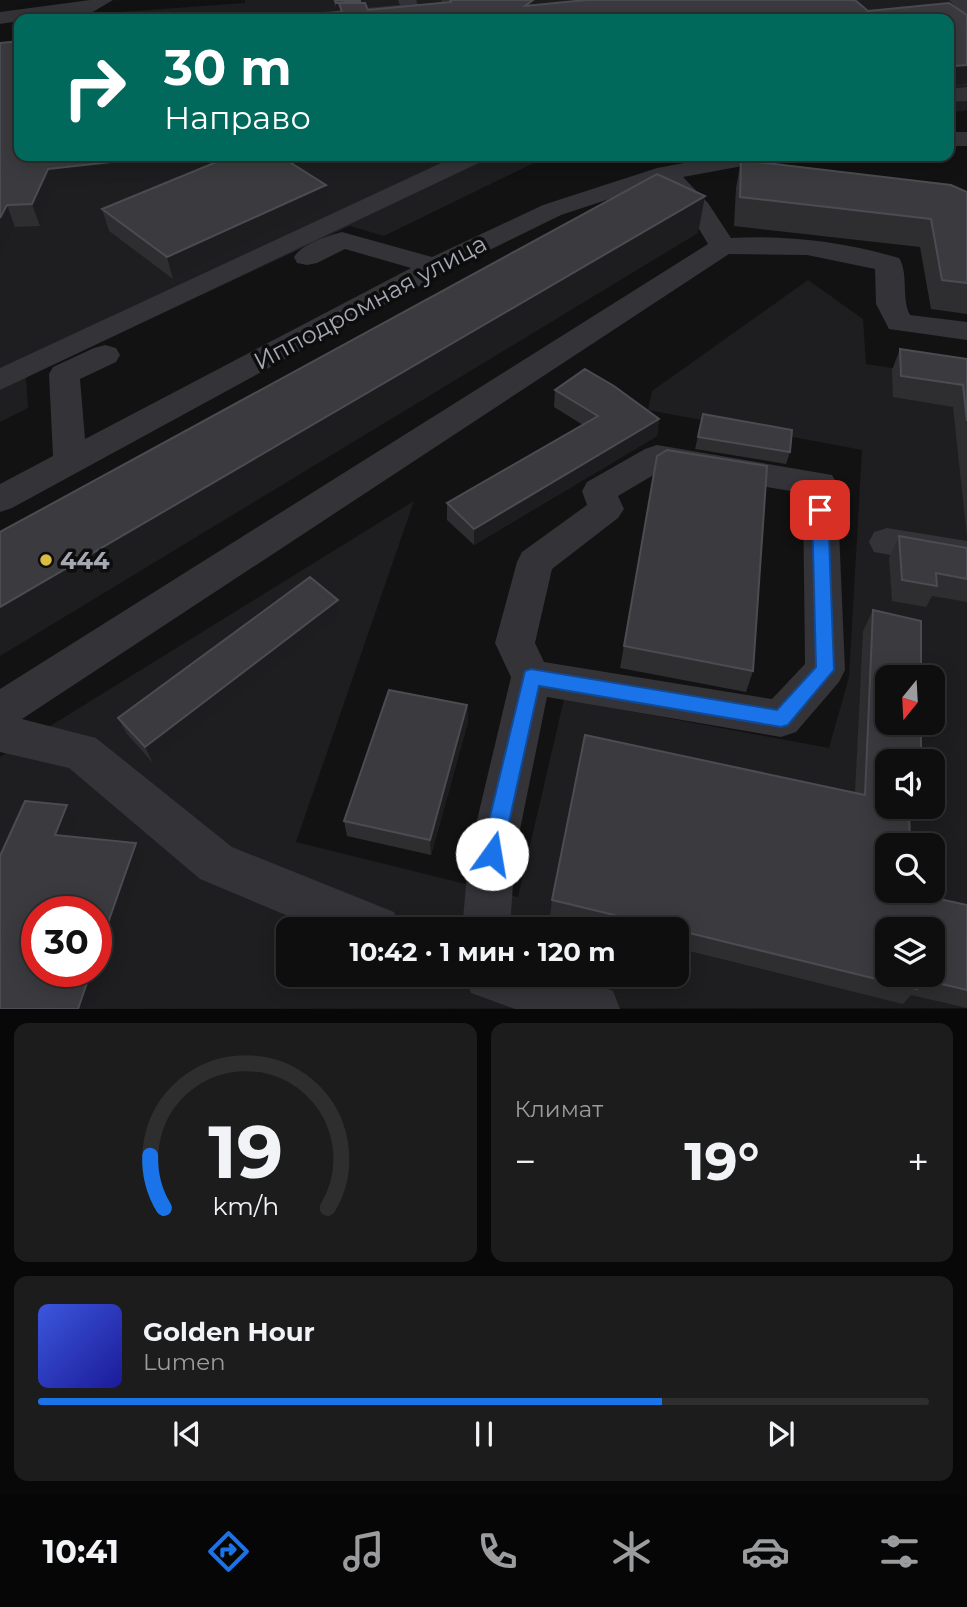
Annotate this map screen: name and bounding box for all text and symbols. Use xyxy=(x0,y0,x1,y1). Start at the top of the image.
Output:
text: 30 m xyxy=(164,38,292,97)
icon: right xyxy=(49,42,140,133)
text: Направо xyxy=(164,98,311,137)
street label: Ипподромная улица xyxy=(249,228,491,376)
pin xyxy=(790,480,850,540)
icon: arrive xyxy=(801,491,839,529)
place label: 444 xyxy=(60,546,110,575)
marker: 444 xyxy=(38,552,54,568)
north arrow xyxy=(875,665,945,735)
map controls xyxy=(875,665,945,987)
button: sound xyxy=(875,749,945,819)
position arrow xyxy=(455,817,529,891)
button: search xyxy=(875,833,945,903)
speed limit sign: 30 xyxy=(21,896,112,987)
button: layers xyxy=(875,917,945,987)
text: 10:42 · 1 мин · 120 m xyxy=(349,936,616,968)
text: Климат xyxy=(515,1095,603,1123)
text: 19 xyxy=(208,1109,283,1197)
text: 19° xyxy=(684,1130,759,1193)
text: − xyxy=(515,1138,536,1185)
text: + xyxy=(907,1138,929,1185)
text: km/h xyxy=(212,1191,279,1221)
text: Golden Hour xyxy=(143,1316,315,1348)
text: Lumen xyxy=(143,1348,226,1376)
icon: previous xyxy=(168,1415,206,1453)
icon: pause xyxy=(465,1415,503,1453)
icon: next xyxy=(762,1415,800,1453)
icon: directions xyxy=(204,1527,253,1576)
icon: music xyxy=(339,1527,388,1576)
icon: phone xyxy=(473,1527,522,1576)
icon: climate xyxy=(607,1527,656,1576)
icon: car xyxy=(741,1527,790,1576)
icon: filters xyxy=(875,1527,924,1576)
text: 10:41 xyxy=(43,1532,119,1571)

